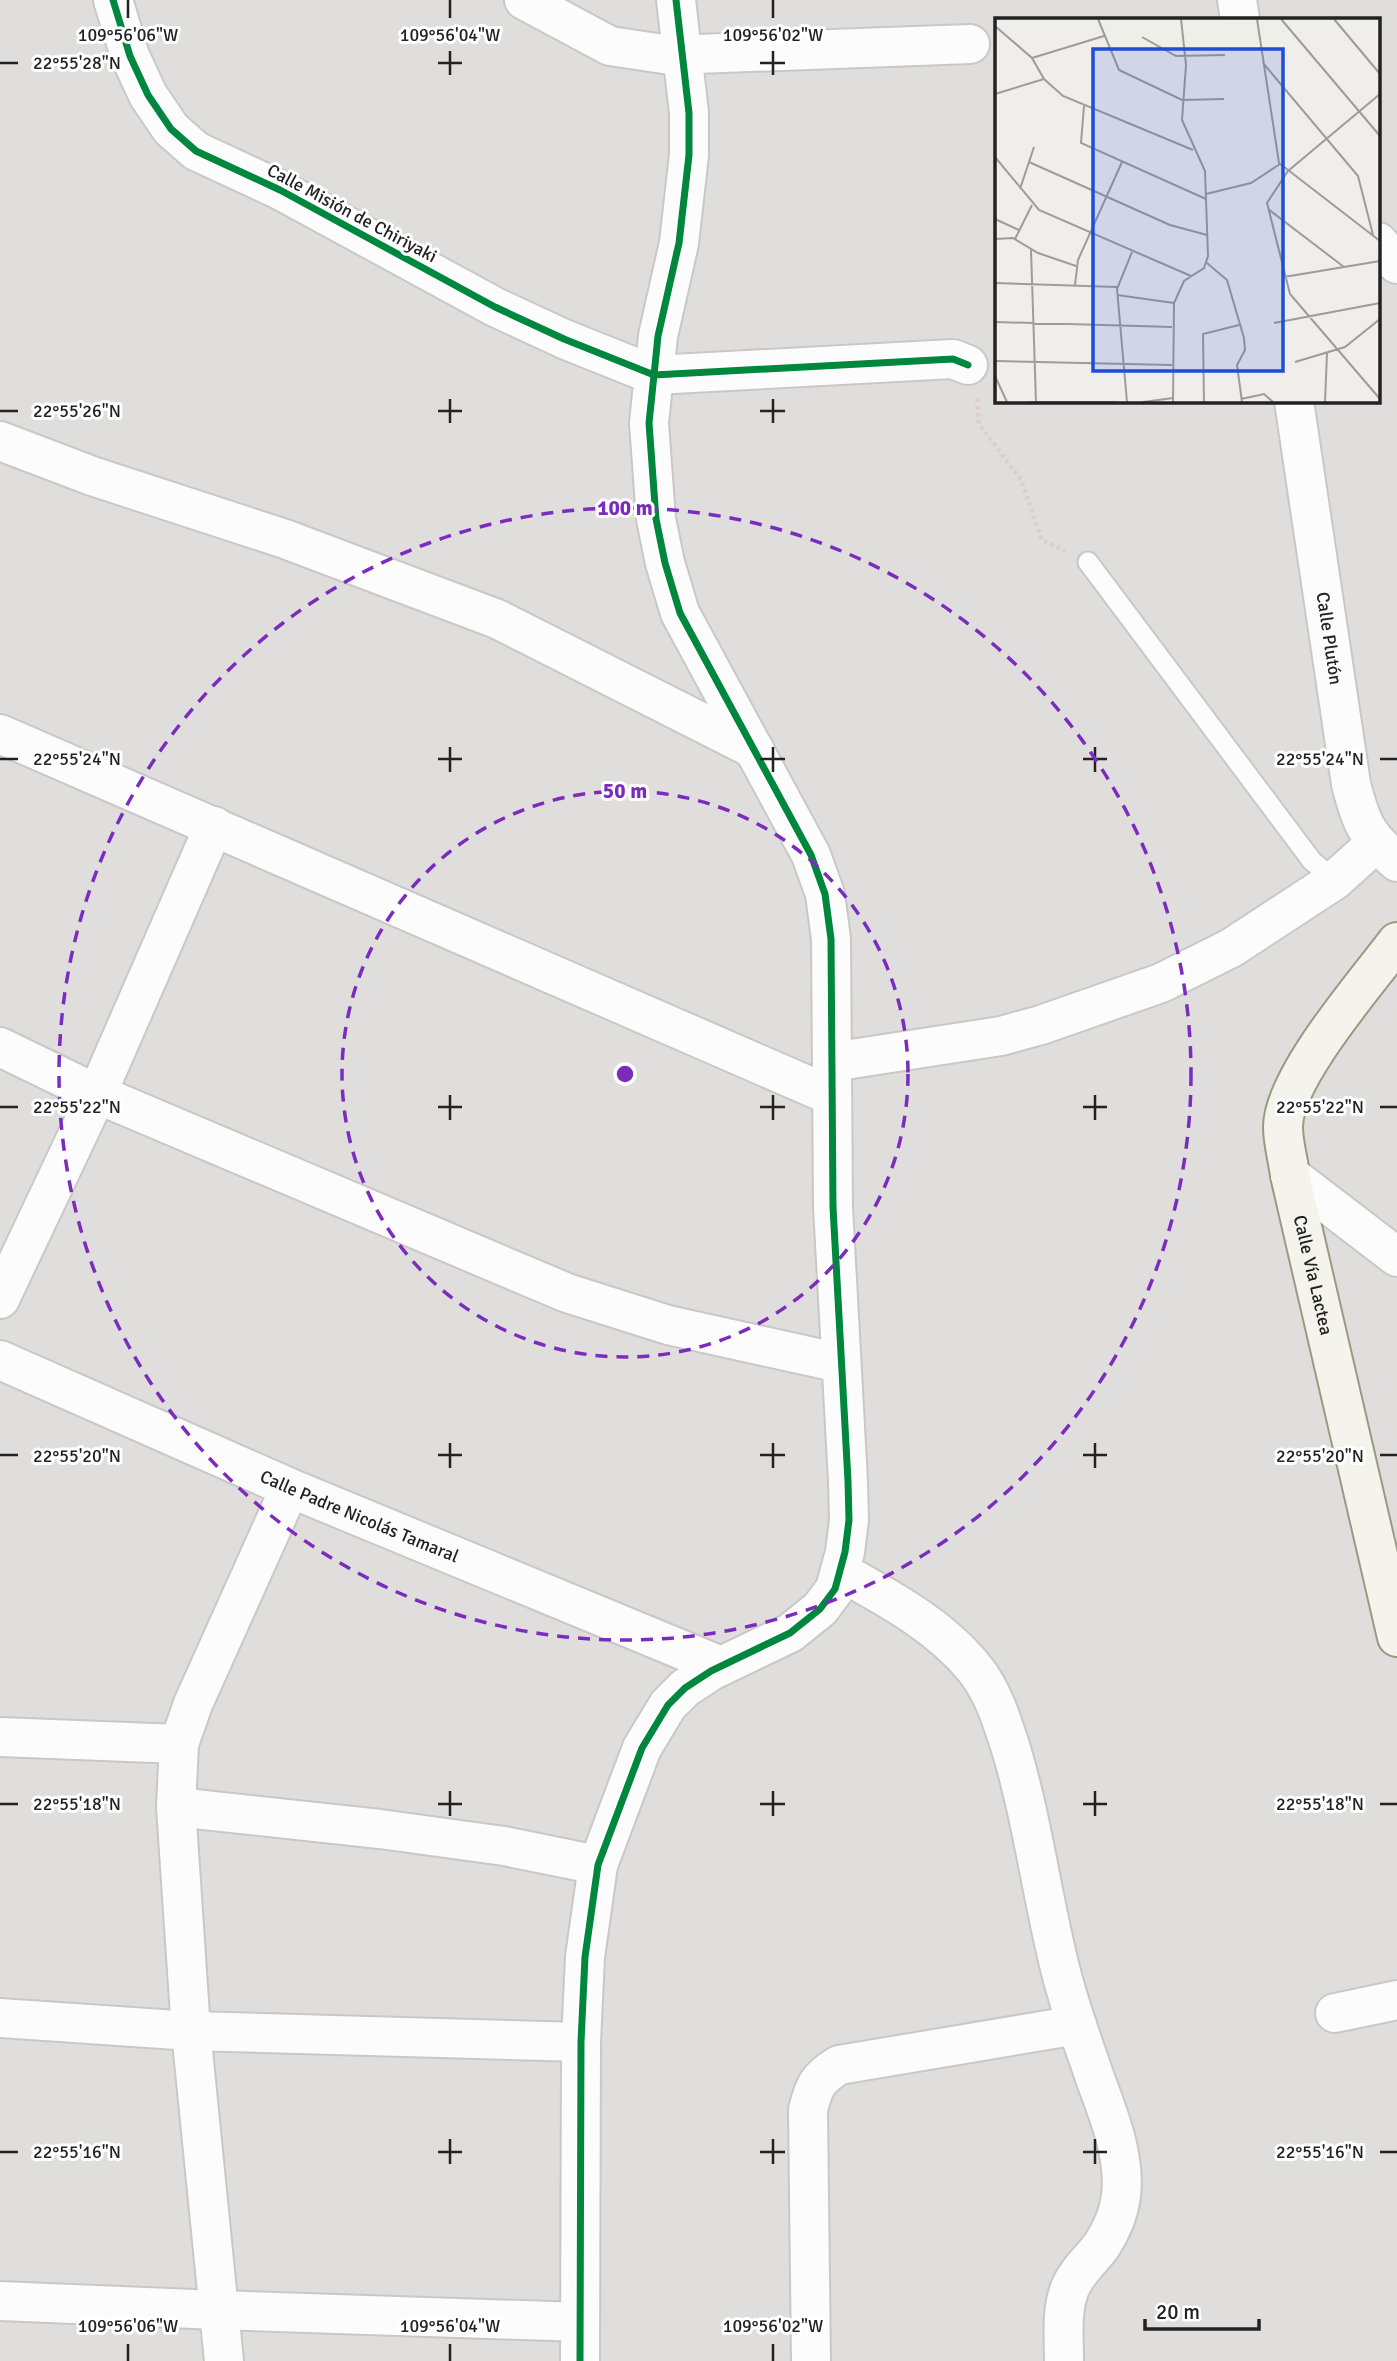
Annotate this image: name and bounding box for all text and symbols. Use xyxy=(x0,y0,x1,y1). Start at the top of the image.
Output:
inset map xyxy=(995,18,1380,402)
text: 109°56'06"W xyxy=(78,24,178,46)
text: 109°56'04"W xyxy=(400,24,500,46)
text: 109°56'02"W xyxy=(723,24,823,46)
text: 22°55'28"N xyxy=(33,52,121,74)
street label: Calle Misión de Chiriyaki xyxy=(263,159,441,267)
text: 22°55'26"N xyxy=(33,400,121,422)
text: 100 m xyxy=(597,495,653,521)
street label: Calle Plutón xyxy=(1312,590,1347,686)
text: 22°55'24"N xyxy=(33,748,121,770)
text: 22°55'24"N xyxy=(1276,748,1364,770)
text: 50 m xyxy=(603,778,647,804)
centre of rings xyxy=(613,1062,637,1086)
text: 22°55'22"N xyxy=(33,1096,121,1118)
text: 22°55'22"N xyxy=(1276,1096,1364,1118)
street label: Calle Vía Lactea xyxy=(1289,1213,1338,1337)
text: 22°55'20"N xyxy=(33,1445,121,1467)
text: 22°55'20"N xyxy=(1276,1445,1364,1467)
street label: Calle Padre Nicolás Tamaral xyxy=(257,1465,462,1567)
text: 22°55'18"N xyxy=(33,1793,121,1815)
text: 22°55'18"N xyxy=(1276,1793,1364,1815)
text: 22°55'16"N xyxy=(33,2141,121,2163)
text: 22°55'16"N xyxy=(1276,2141,1364,2163)
scale bar xyxy=(1145,2288,1259,2332)
text: 20 m xyxy=(1156,2299,1200,2325)
text: 109°56'06"W xyxy=(78,2315,178,2337)
text: 109°56'04"W xyxy=(400,2315,500,2337)
text: 109°56'02"W xyxy=(723,2315,823,2337)

